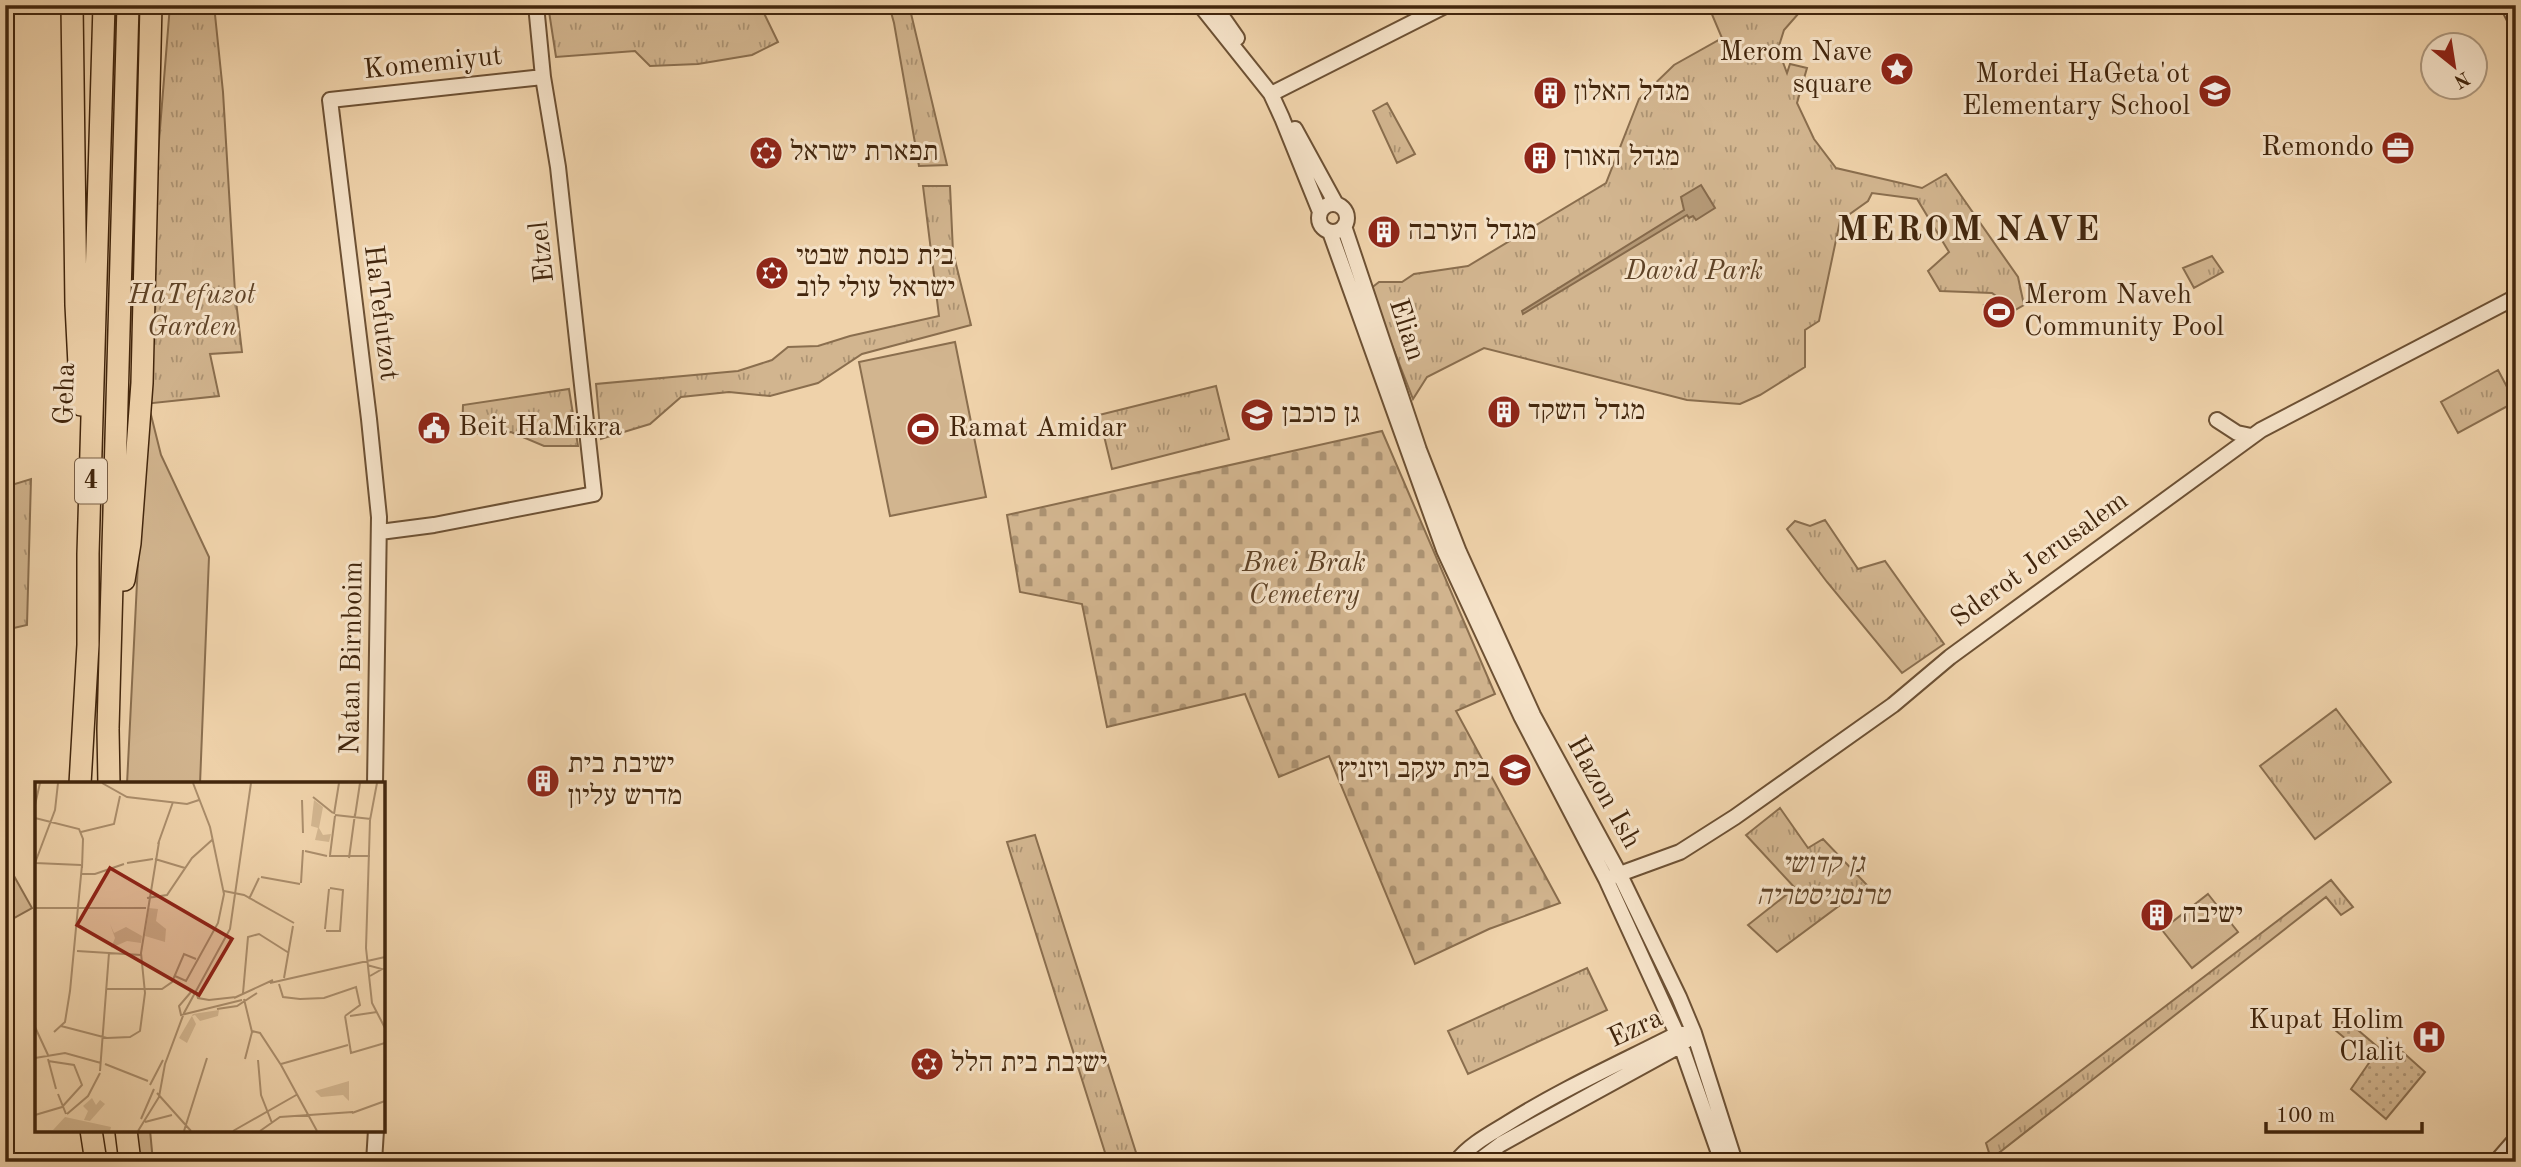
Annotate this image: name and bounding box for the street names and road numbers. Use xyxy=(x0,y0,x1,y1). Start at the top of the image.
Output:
street label: Komemiyut xyxy=(362,43,504,85)
street label: Etzel xyxy=(526,220,560,284)
street label: HaTefutzot xyxy=(358,243,402,383)
street label: Elian xyxy=(1383,296,1429,364)
street label: Geha xyxy=(51,362,81,426)
road number: 4 xyxy=(75,458,107,503)
street label: Sderot Jerusalem xyxy=(1946,487,2134,633)
street label: Natan Birnboim xyxy=(337,561,369,755)
street label: Hazon Ish xyxy=(1561,732,1645,854)
street label: Ezra xyxy=(1604,1004,1668,1054)

